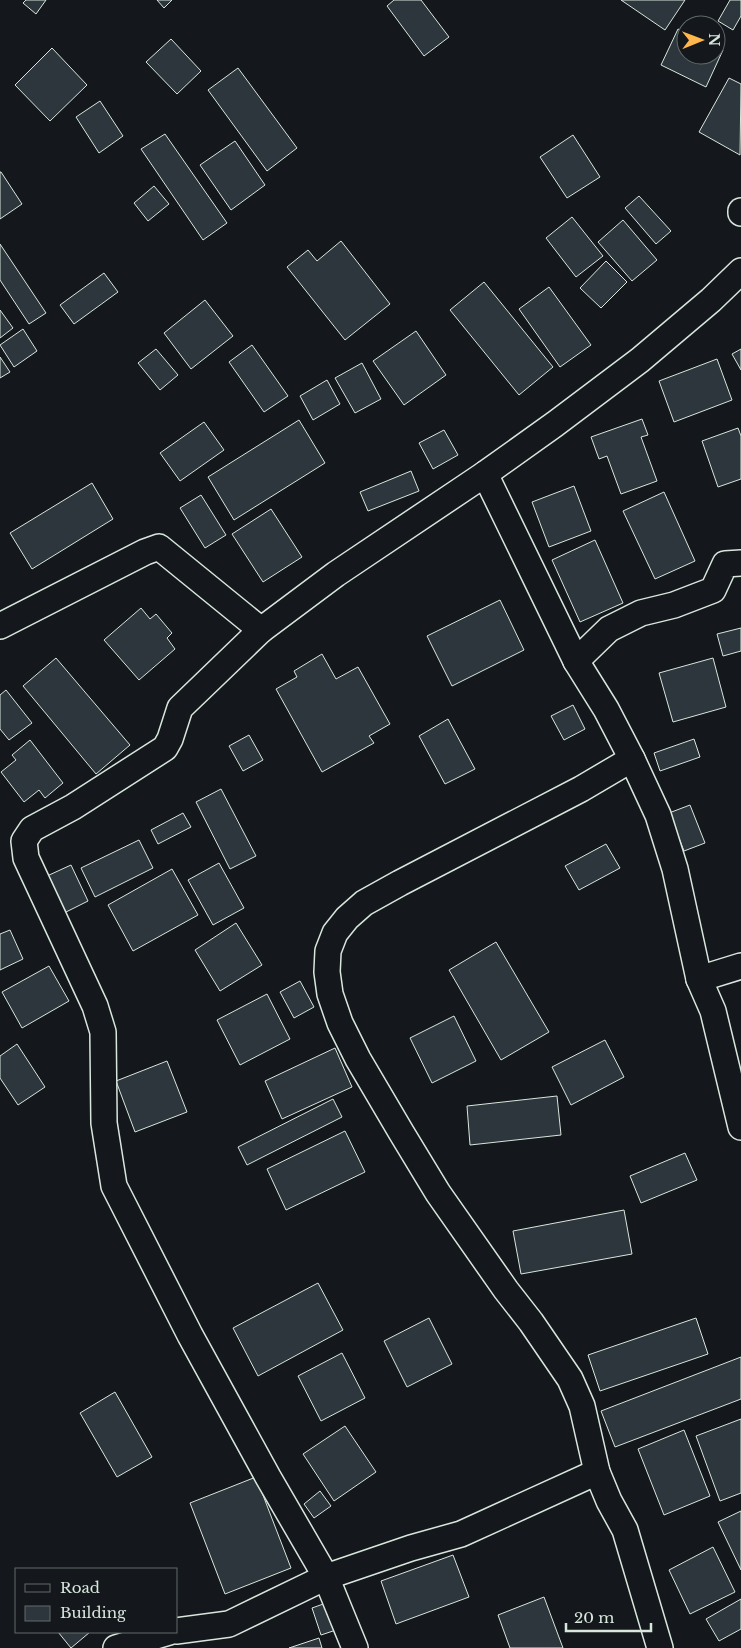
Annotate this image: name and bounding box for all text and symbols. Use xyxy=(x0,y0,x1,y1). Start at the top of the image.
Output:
north arrow xyxy=(676,15,726,65)
text: N xyxy=(705,33,723,47)
legend xyxy=(15,1568,178,1633)
text: Road xyxy=(60,1578,100,1597)
scale bar xyxy=(566,1600,651,1632)
text: Building xyxy=(60,1603,127,1622)
text: 20 m xyxy=(574,1608,614,1627)

